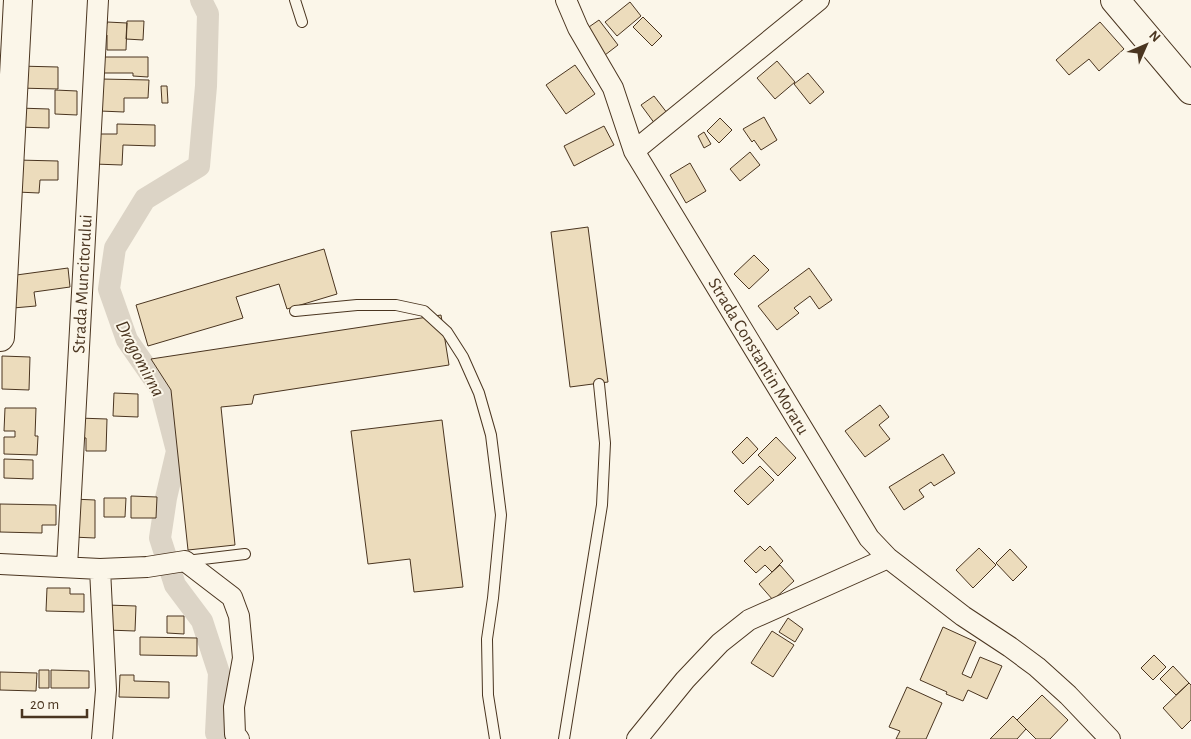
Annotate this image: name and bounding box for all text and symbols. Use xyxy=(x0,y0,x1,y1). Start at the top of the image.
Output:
north arrow xyxy=(1121,20,1171,70)
text: N xyxy=(1146,28,1163,45)
street label: Strada Muncitorului xyxy=(70,214,96,354)
street label: Strada Constantin Moraru xyxy=(704,275,812,438)
water label: Dragomirna xyxy=(112,317,168,400)
scale bar xyxy=(22,686,88,718)
text: 20 m xyxy=(30,697,59,712)

